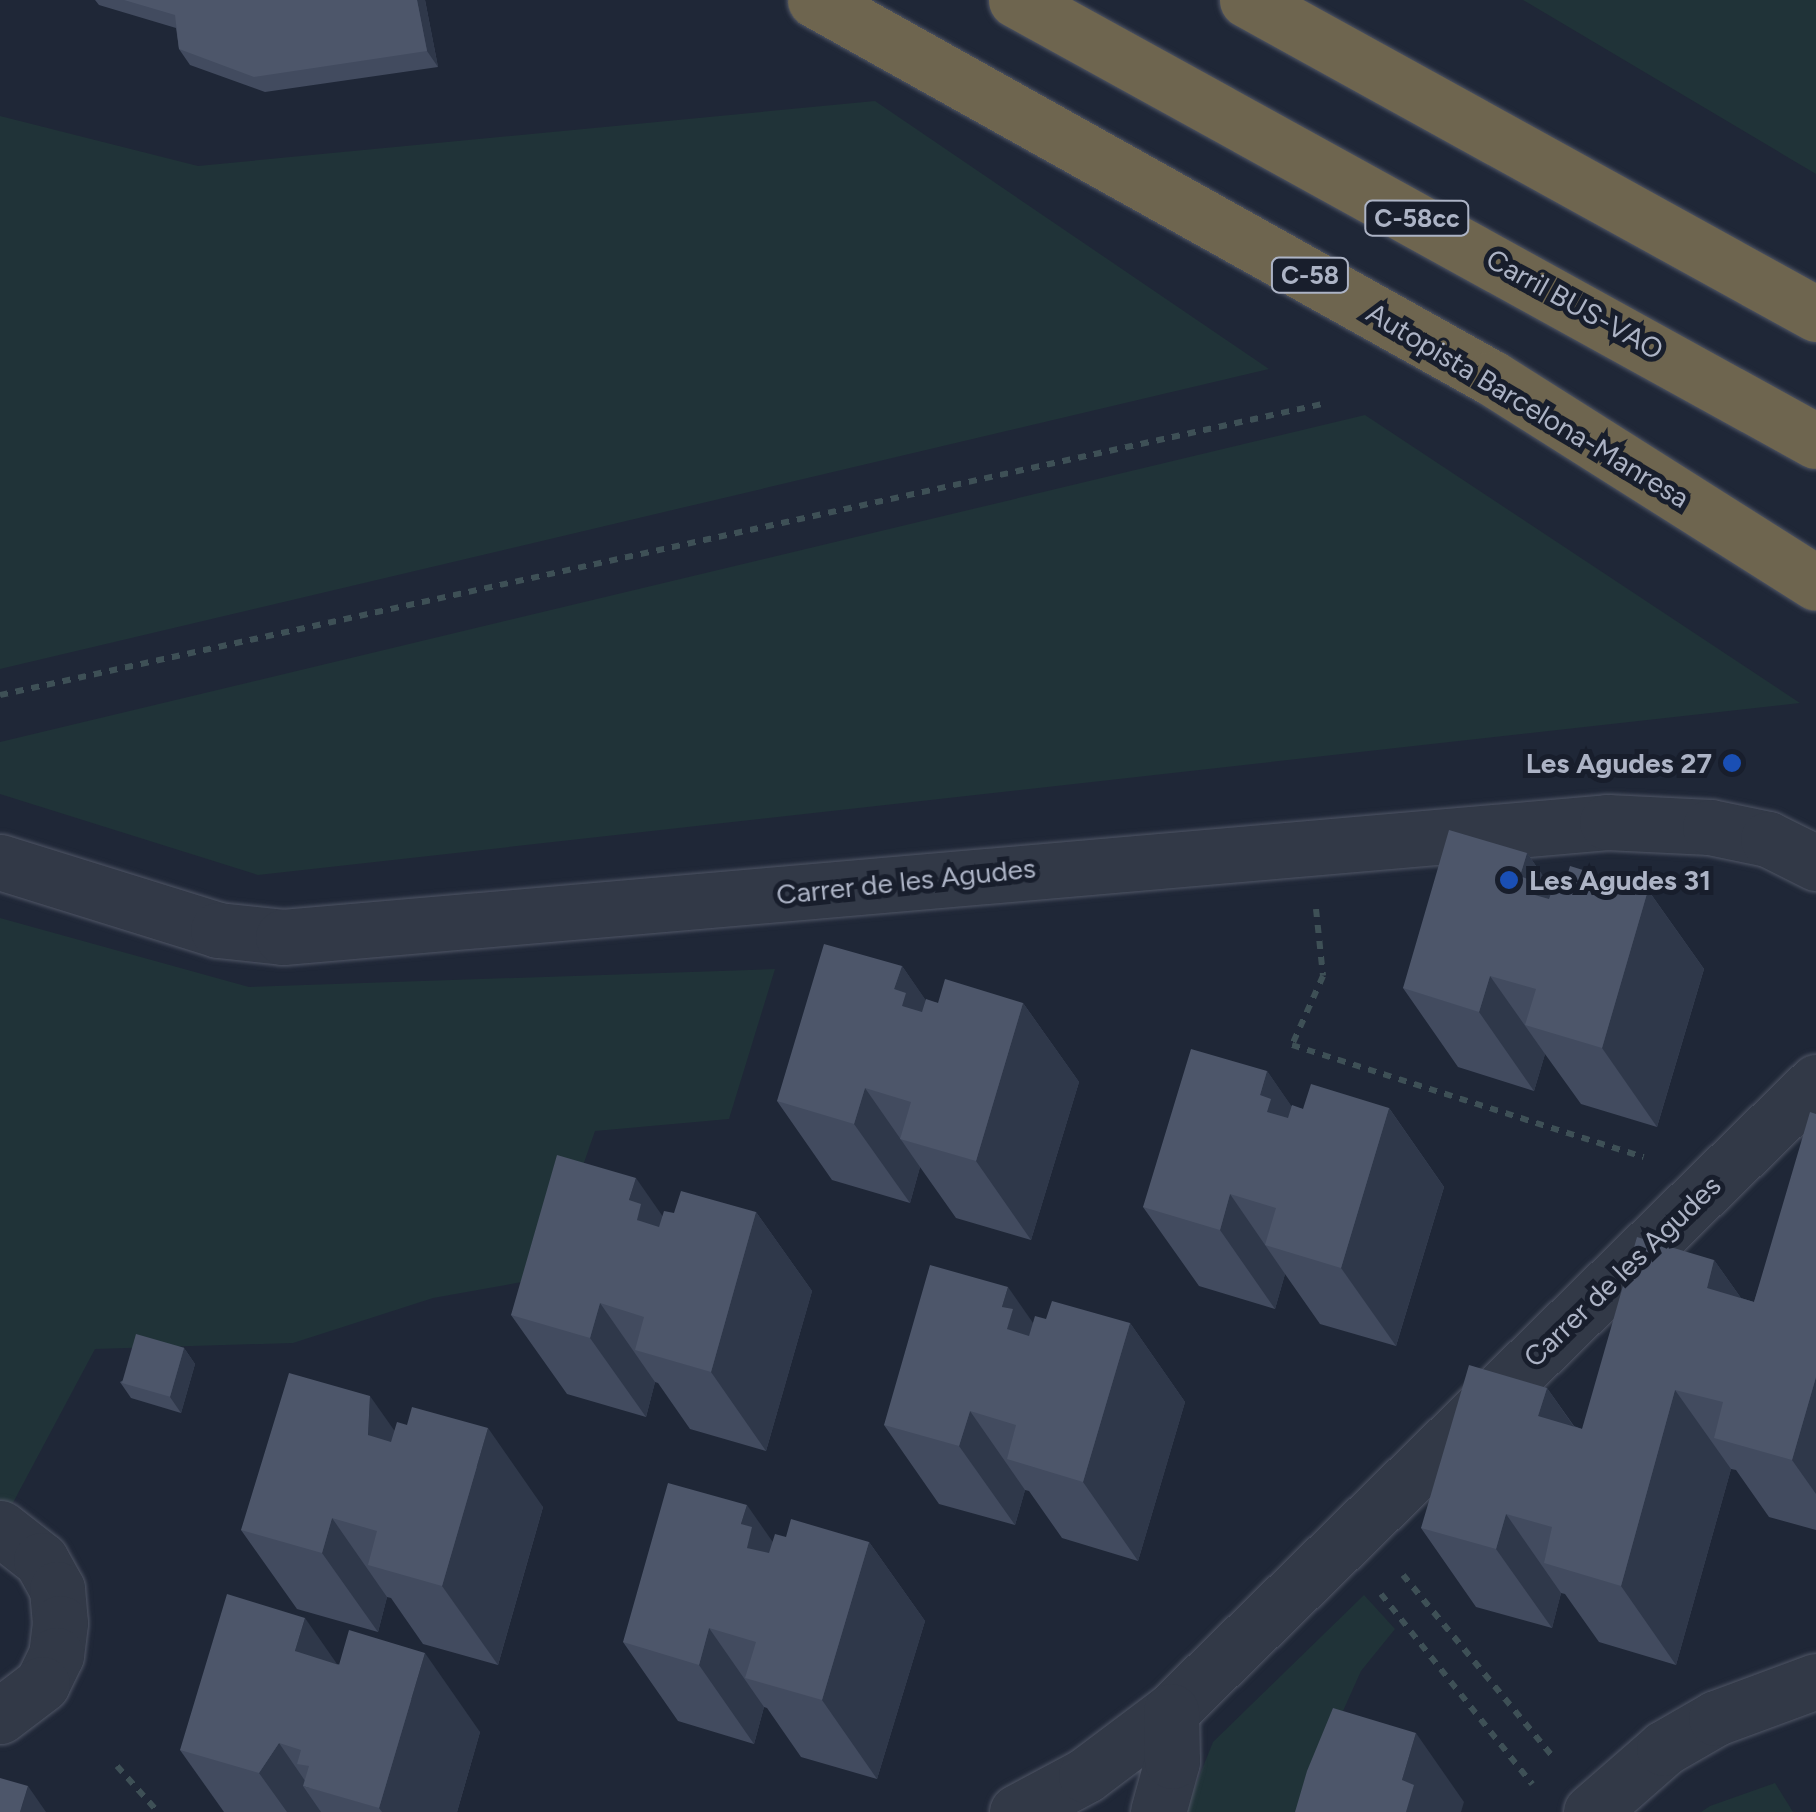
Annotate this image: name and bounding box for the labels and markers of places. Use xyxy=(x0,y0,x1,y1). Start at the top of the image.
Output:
place label: Les Agudes 27 xyxy=(1526,746,1712,780)
marker: Les Agudes 27 xyxy=(1721,752,1743,774)
place label: Les Agudes 31 xyxy=(1529,863,1711,897)
marker: Les Agudes 31 xyxy=(1498,869,1520,891)

